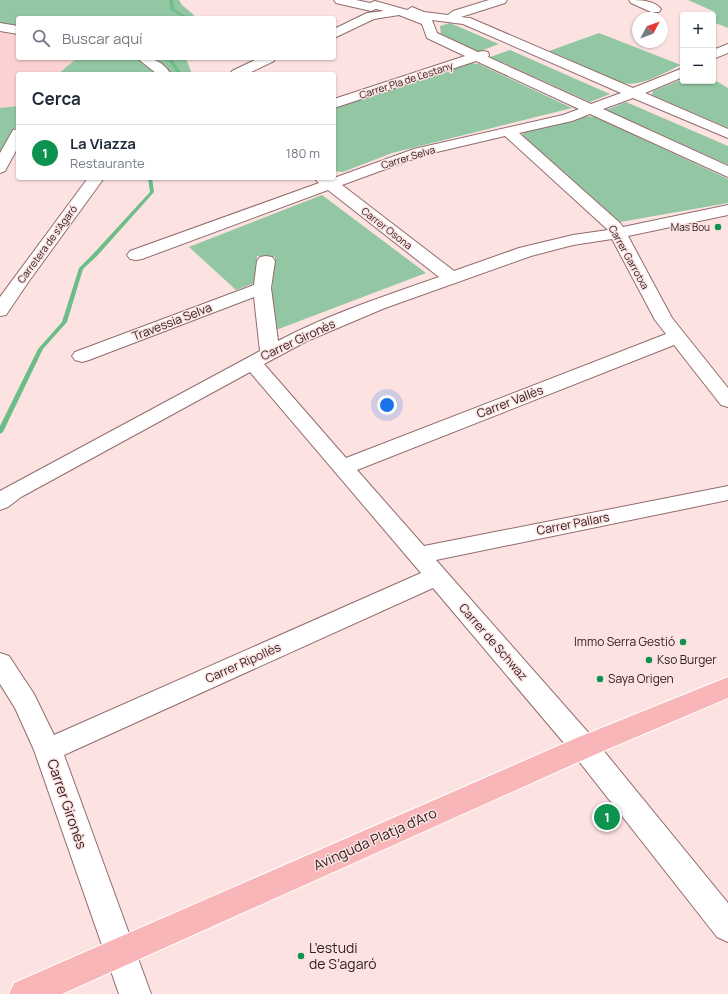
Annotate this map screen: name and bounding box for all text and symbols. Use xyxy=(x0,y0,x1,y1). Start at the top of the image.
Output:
north arrow xyxy=(632,12,668,48)
map controls xyxy=(680,12,716,84)
button: + xyxy=(680,12,716,48)
search box xyxy=(16,16,336,60)
icon: search xyxy=(30,27,52,49)
text: Buscar aquí xyxy=(62,28,143,49)
button: − xyxy=(680,48,716,84)
street label: Carrer Pla de Ľestany xyxy=(357,58,455,102)
text: Cerca xyxy=(32,87,81,110)
text: La Viazza xyxy=(70,133,136,154)
street label: Carrer Selva xyxy=(379,142,437,172)
text: 1 xyxy=(42,144,48,162)
text: 180 m xyxy=(286,144,320,162)
text: Restaurante xyxy=(70,154,145,172)
street label: Carretera de s'Agaró xyxy=(14,202,80,286)
street label: Carrer Osona xyxy=(359,204,415,252)
place label: Mas Bou xyxy=(671,220,710,234)
street label: Carrer Garrotxa xyxy=(606,222,652,292)
marker: Mas Bou xyxy=(713,222,723,232)
street label: Travessia Selva xyxy=(130,299,214,345)
street label: Carrer Gironès xyxy=(258,315,338,364)
street label: Carrer Vallès xyxy=(474,381,545,422)
your location xyxy=(377,395,397,415)
street label: Carrer Pallars xyxy=(535,508,611,539)
street label: Carrer de Schwaz xyxy=(455,599,532,684)
place label: Immo Serra Gestió xyxy=(574,633,675,650)
marker: Immo Serra Gestió xyxy=(678,637,688,647)
street label: Carrer Ripollès xyxy=(202,638,283,687)
place label: Kso Burger xyxy=(657,651,717,668)
marker: Kso Burger xyxy=(644,655,654,665)
place label: Saya Origen xyxy=(608,670,674,687)
marker: Saya Origen xyxy=(595,674,605,684)
street label: Carrer Gironès xyxy=(43,756,92,851)
pin: 1 xyxy=(594,802,620,832)
street label: Avinguda Platja d'Aro xyxy=(310,803,440,874)
place label: L’estudi de S’agaró xyxy=(309,938,377,973)
marker: L’estudi de S’agaró xyxy=(296,951,306,961)

